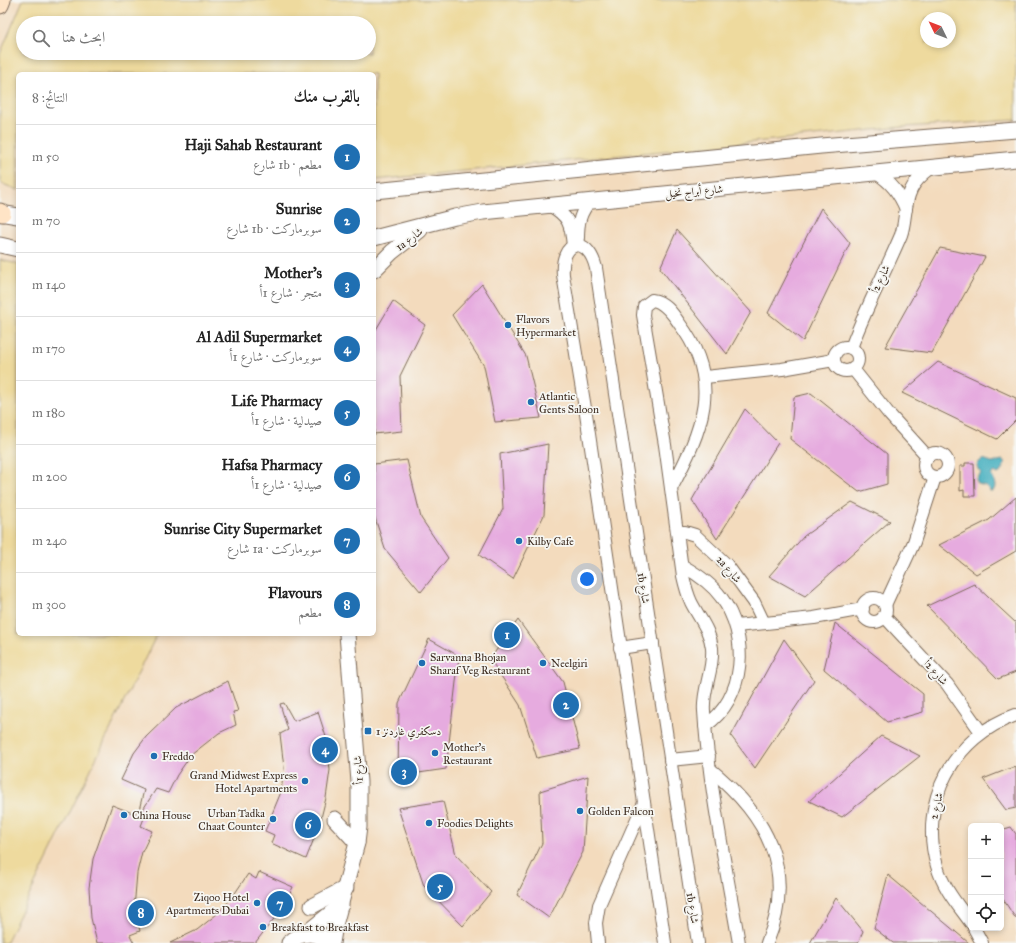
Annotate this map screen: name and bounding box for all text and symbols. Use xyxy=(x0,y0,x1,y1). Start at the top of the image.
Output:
north arrow xyxy=(920,12,956,48)
search box xyxy=(16,16,376,60)
icon: search xyxy=(30,27,52,49)
text: ابحث هنا xyxy=(62,28,105,46)
text: بالقرب منك xyxy=(294,86,360,107)
text: النتائج: 8 xyxy=(32,90,68,106)
text: Haji Sahab Restaurant xyxy=(184,136,322,154)
text: 50 m xyxy=(32,149,59,165)
text: 1 xyxy=(344,149,350,165)
text: مطعم · 1b شارع xyxy=(253,157,322,173)
street label: شارع أبراج نخيل xyxy=(664,180,724,204)
text: Sunrise xyxy=(276,200,322,218)
text: 70 m xyxy=(32,213,60,229)
text: 2 xyxy=(344,213,350,229)
text: سوبرماركت · 1b شارع xyxy=(226,221,322,237)
street label: 1a شارع xyxy=(393,225,427,256)
street label: شارع 2أ xyxy=(867,262,895,297)
text: Mother's xyxy=(264,264,322,282)
text: 140 m xyxy=(32,277,66,293)
text: 3 xyxy=(344,277,350,293)
text: متجر · شارع 1أ xyxy=(259,285,322,301)
place label: Flavors Hypermarket xyxy=(516,313,576,339)
marker: Flavors Hypermarket xyxy=(503,320,513,330)
text: Al Adil Supermarket xyxy=(197,328,322,346)
text: 170 m xyxy=(32,341,65,357)
text: 4 xyxy=(343,341,351,357)
text: سوبرماركت · شارع 1أ xyxy=(230,349,322,365)
place label: Atlantic Gents Saloon xyxy=(538,390,599,416)
text: Life Pharmacy xyxy=(231,392,322,410)
marker: Atlantic Gents Saloon xyxy=(526,397,536,407)
text: 180 m xyxy=(32,405,65,421)
text: 5 xyxy=(344,405,350,421)
text: صيدلية · شارع 1أ xyxy=(251,413,322,429)
text: Hafsa Pharmacy xyxy=(221,456,322,474)
text: 200 m xyxy=(32,469,67,485)
text: 6 xyxy=(344,469,350,485)
text: صيدلية · شارع 1أ xyxy=(251,477,322,493)
text: Sunrise City Supermarket xyxy=(164,520,322,538)
text: 240 m xyxy=(32,533,67,549)
text: 7 xyxy=(344,533,350,549)
place label: Kilby Cafe xyxy=(527,535,574,548)
marker: Kilby Cafe xyxy=(514,536,524,546)
text: سوبرماركت · 1a شارع xyxy=(227,541,322,557)
street label: 2a شارع xyxy=(711,553,744,587)
your location xyxy=(577,569,597,589)
street label: 1b شارع xyxy=(632,572,652,605)
text: Flavours xyxy=(268,584,322,602)
text: 300 m xyxy=(32,597,66,613)
text: 8 xyxy=(344,597,350,613)
text: مطعم xyxy=(298,605,322,621)
pin: 1 xyxy=(494,620,520,650)
place label: Sarvanna Bhojan Sharaf Veg Restaurant xyxy=(430,651,530,677)
street label: شارع 2أ xyxy=(919,656,952,690)
place label: Neelgiri xyxy=(551,657,588,670)
marker: Sarvanna Bhojan Sharaf Veg Restaurant xyxy=(417,658,427,668)
marker: Neelgiri xyxy=(538,658,548,668)
pin: 2 xyxy=(553,690,579,720)
place label: دسكفري غاردنز 1 xyxy=(376,725,441,740)
marker: دسكفري غاردنز 1 xyxy=(363,726,373,736)
pin: 4 xyxy=(312,735,338,765)
place label: Mother's Restaurant xyxy=(443,741,492,767)
marker: Mother's Restaurant xyxy=(430,748,440,758)
place label: Freddo xyxy=(162,750,195,763)
marker: Freddo xyxy=(149,751,159,761)
street label: شارع 1أ xyxy=(349,755,369,785)
pin: 3 xyxy=(391,757,417,787)
place label: Grand Midwest Express Hotel Apartments xyxy=(190,769,297,795)
marker: Grand Midwest Express Hotel Apartments xyxy=(300,776,310,786)
street label: شارع 2 xyxy=(927,792,949,821)
place label: Golden Falcon xyxy=(588,805,654,818)
marker: Golden Falcon xyxy=(575,806,585,816)
place label: Urban Tadka Chaat Counter xyxy=(198,807,266,833)
place label: China House xyxy=(132,809,191,822)
marker: China House xyxy=(119,810,129,820)
pin: 6 xyxy=(295,810,321,840)
marker: Urban Tadka Chaat Counter xyxy=(268,814,278,824)
place label: Foodies Delights xyxy=(437,817,513,830)
marker: Foodies Delights xyxy=(424,818,434,828)
map controls xyxy=(968,823,1004,931)
button: + xyxy=(968,823,1004,859)
button: − xyxy=(968,859,1004,895)
pin: 5 xyxy=(427,872,453,902)
pin: 7 xyxy=(267,889,293,919)
place label: Ziqoo Hotel Apartments Dubai xyxy=(165,891,249,917)
street label: 1b شارع xyxy=(681,892,701,925)
button: locate xyxy=(968,895,1004,931)
pin: 8 xyxy=(128,898,154,928)
marker: Ziqoo Hotel Apartments Dubai xyxy=(252,898,262,908)
place label: Breakfast to Breakfast xyxy=(271,921,369,934)
marker: Breakfast to Breakfast xyxy=(258,922,268,932)

